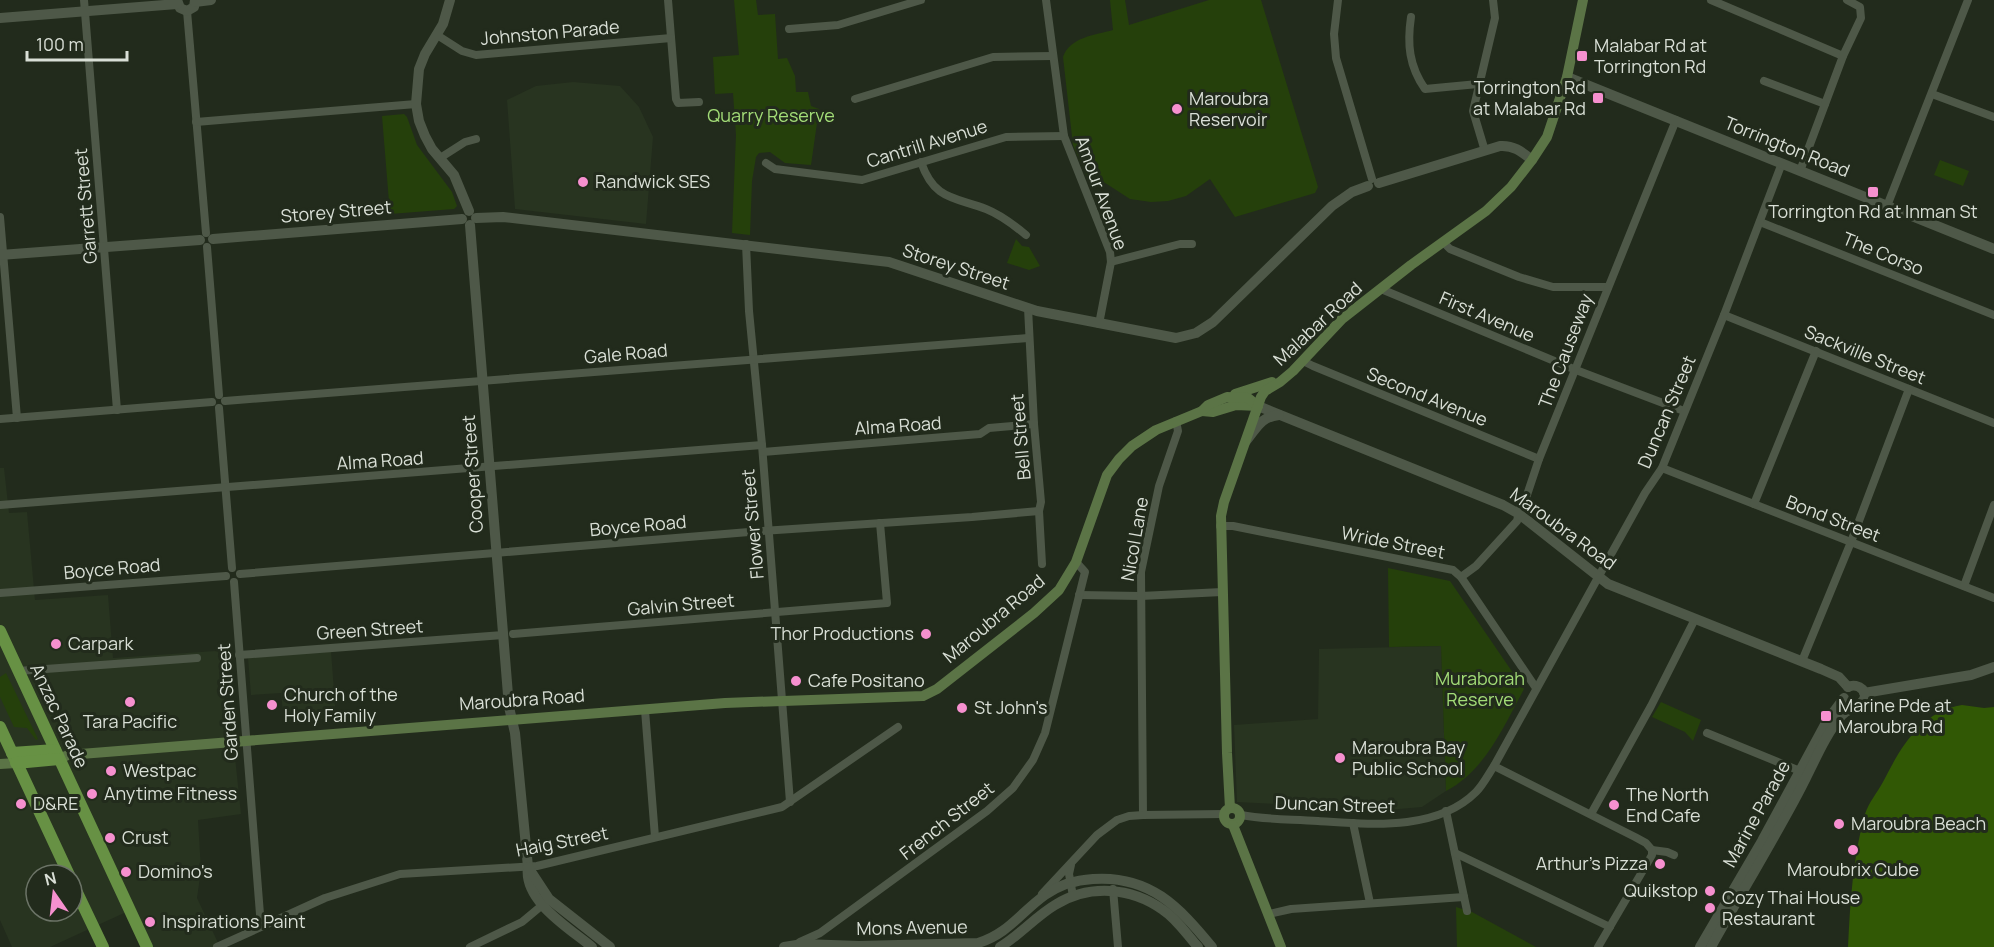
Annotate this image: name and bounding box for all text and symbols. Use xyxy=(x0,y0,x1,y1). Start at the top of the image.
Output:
street label: Johnston Parade xyxy=(479,14,620,50)
scale bar xyxy=(27,24,128,62)
text: 100 m xyxy=(36,32,84,56)
place label: Malabar Rd at Torrington Rd xyxy=(1594,33,1707,78)
marker: Malabar Rd at Torrington Rd xyxy=(1575,49,1589,63)
place label: Torrington Rd at Malabar Rd xyxy=(1473,75,1586,120)
place label: Maroubra Reservoir xyxy=(1189,86,1269,131)
marker: Torrington Rd at Malabar Rd xyxy=(1591,91,1605,105)
marker: Maroubra Reservoir xyxy=(1170,102,1184,116)
park label: Quarry Reserve xyxy=(707,103,835,127)
street label: Torrington Road xyxy=(1721,110,1853,182)
street label: Cantrill Avenue xyxy=(863,113,990,173)
street label: Amour Avenue xyxy=(1070,132,1134,253)
street label: Garrett Street xyxy=(68,147,102,265)
place label: Randwick SES xyxy=(595,169,710,193)
marker: Randwick SES xyxy=(576,175,590,189)
marker: Torrington Rd at Inman St xyxy=(1866,185,1880,199)
street label: Storey Street xyxy=(279,194,392,228)
place label: Torrington Rd at Inman St xyxy=(1768,199,1978,223)
street label: The Corso xyxy=(1839,226,1927,280)
street label: Storey Street xyxy=(900,237,1013,295)
street label: Malabar Road xyxy=(1268,276,1367,370)
street label: First Avenue xyxy=(1436,285,1539,347)
street label: The Causeway xyxy=(1532,289,1598,411)
street label: Sackville Street xyxy=(1801,319,1930,389)
street label: Gale Road xyxy=(583,337,669,369)
street label: Duncan Street xyxy=(1631,351,1701,472)
street label: Second Avenue xyxy=(1363,361,1491,431)
street label: Bell Street xyxy=(1004,393,1036,481)
street label: Alma Road xyxy=(854,410,942,440)
street label: Cooper Street xyxy=(456,414,488,534)
street label: Alma Road xyxy=(336,445,424,475)
street label: Flower Street xyxy=(735,468,769,580)
street label: Maroubra Road xyxy=(1506,482,1622,575)
street label: Bond Street xyxy=(1783,489,1884,547)
street label: Nicol Lane xyxy=(1115,495,1153,583)
street label: Boyce Road xyxy=(589,509,687,541)
street label: Wride Street xyxy=(1339,520,1447,564)
street label: Boyce Road xyxy=(63,552,161,584)
street label: Maroubra Road xyxy=(937,569,1049,668)
street label: Galvin Street xyxy=(626,587,735,621)
street label: Green Street xyxy=(316,613,424,645)
place label: Thor Productions xyxy=(770,621,914,645)
marker: Thor Productions xyxy=(919,627,933,641)
place label: Carpark xyxy=(68,631,135,655)
marker: Carpark xyxy=(49,637,63,651)
street label: Garden Street xyxy=(211,643,243,761)
street label: Anzac Parade xyxy=(25,660,95,772)
park label: Muraborah Reserve xyxy=(1435,666,1525,711)
place label: Cafe Positano xyxy=(808,668,925,692)
marker: Cafe Positano xyxy=(789,674,803,688)
place label: Church of the Holy Family xyxy=(284,682,398,727)
street label: Maroubra Road xyxy=(458,683,586,715)
place label: Marine Pde at Maroubra Rd xyxy=(1838,693,1951,738)
marker: Tara Pacific xyxy=(123,695,137,709)
place label: St John's xyxy=(974,695,1047,719)
marker: Church of the Holy Family xyxy=(265,698,279,712)
marker: St John's xyxy=(955,701,969,715)
place label: Tara Pacific xyxy=(83,709,177,733)
marker: Marine Pde at Maroubra Rd xyxy=(1819,709,1833,723)
place label: Maroubra Bay Public School xyxy=(1352,735,1466,780)
marker: Maroubra Bay Public School xyxy=(1333,751,1347,765)
street label: Marine Parade xyxy=(1717,756,1795,871)
place label: Westpac xyxy=(123,758,197,782)
marker: Westpac xyxy=(104,764,118,778)
street label: French Street xyxy=(894,776,998,865)
place label: Anytime Fitness xyxy=(104,781,237,805)
place label: The North End Cafe xyxy=(1626,782,1709,827)
marker: Anytime Fitness xyxy=(85,787,99,801)
street label: Duncan Street xyxy=(1274,790,1396,818)
place label: D&RE xyxy=(33,791,78,815)
marker: D&RE xyxy=(14,797,28,811)
marker: The North End Cafe xyxy=(1607,798,1621,812)
place label: Maroubra Beach xyxy=(1851,811,1986,835)
marker: Maroubra Beach xyxy=(1832,817,1846,831)
street label: Haig Street xyxy=(514,820,610,862)
place label: Crust xyxy=(122,825,169,849)
marker: Crust xyxy=(103,831,117,845)
marker: Maroubrix Cube xyxy=(1846,843,1860,857)
place label: Arthur's Pizza xyxy=(1536,851,1648,875)
marker: Arthur's Pizza xyxy=(1653,857,1667,871)
place label: Maroubrix Cube xyxy=(1787,857,1919,881)
place label: Domino's xyxy=(138,859,213,883)
north arrow xyxy=(24,863,84,923)
marker: Domino's xyxy=(119,865,133,879)
text: N xyxy=(42,866,59,891)
place label: Quikstop xyxy=(1624,878,1698,902)
marker: Quikstop xyxy=(1703,884,1717,898)
place label: Cozy Thai House Restaurant xyxy=(1722,885,1860,930)
marker: Cozy Thai House Restaurant xyxy=(1703,901,1717,915)
place label: Inspirations Paint xyxy=(162,909,306,933)
street label: Mons Avenue xyxy=(856,914,968,940)
marker: Inspirations Paint xyxy=(143,915,157,929)

